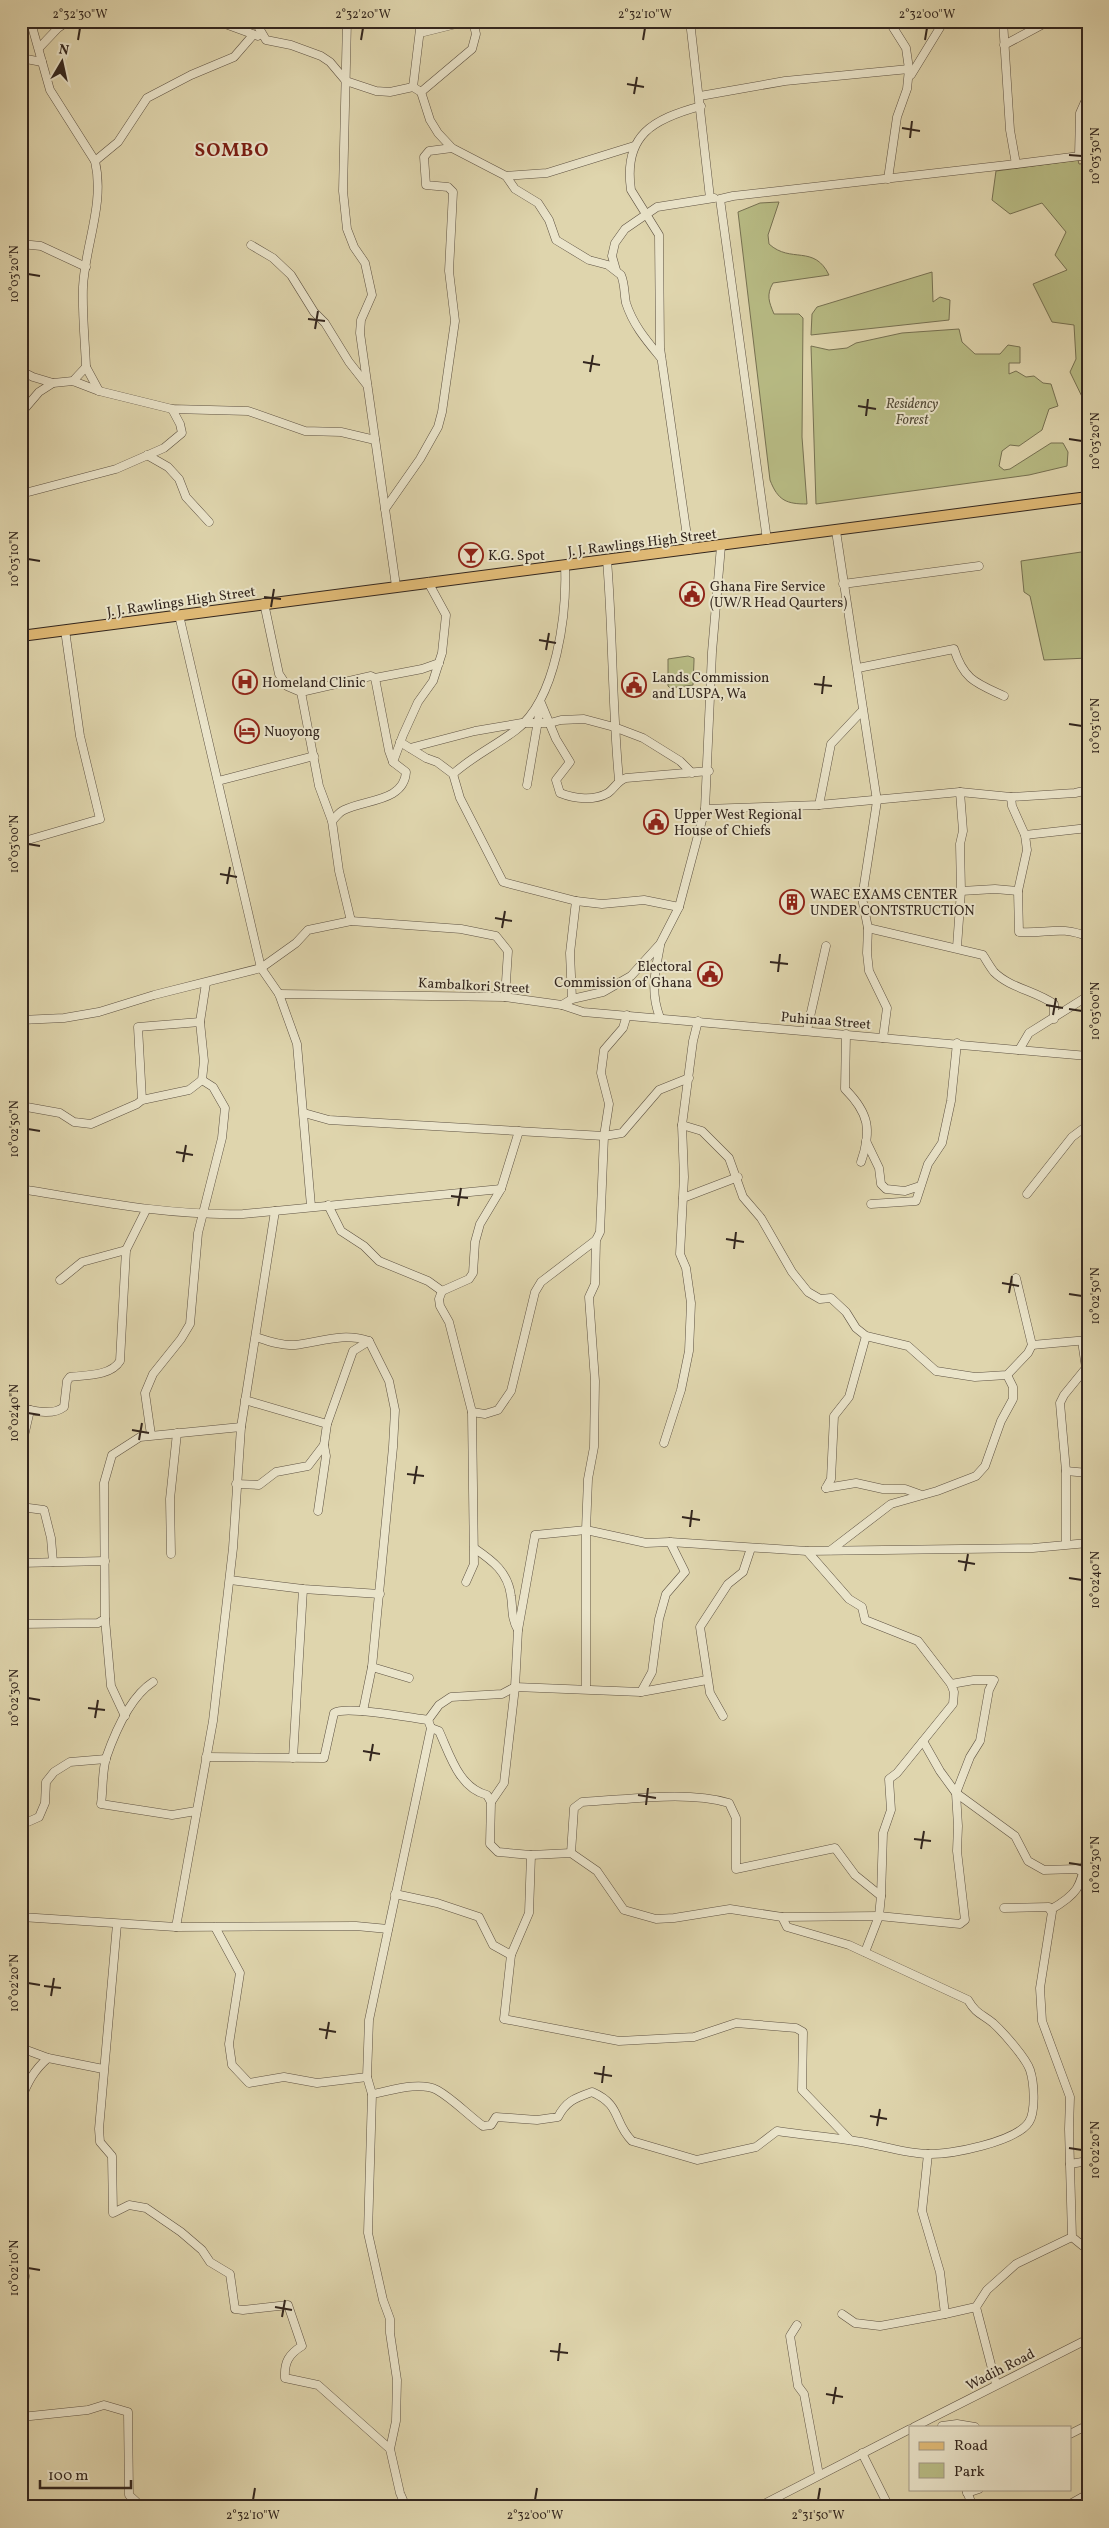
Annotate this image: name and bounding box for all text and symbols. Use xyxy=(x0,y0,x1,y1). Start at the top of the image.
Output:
text: 2°32'30"W xyxy=(52,7,108,23)
text: 2°32'20"W xyxy=(335,7,391,23)
text: 2°32'10"W xyxy=(618,7,672,23)
text: 2°32'00"W xyxy=(899,7,955,23)
north arrow xyxy=(38,38,88,88)
text: N xyxy=(57,40,70,61)
text: 10°03'30"N xyxy=(1088,127,1104,185)
district label: SOMBO xyxy=(195,138,269,164)
text: 10°03'20"N xyxy=(7,245,23,303)
park label: Residency Forest xyxy=(886,395,939,430)
text: 10°03'20"N xyxy=(1088,412,1104,470)
street label: J. J. Rawlings High Street xyxy=(567,525,718,562)
text: 10°03'10"N xyxy=(7,531,23,587)
bar icon: K.G. Spot xyxy=(458,542,484,568)
place label: K.G. Spot xyxy=(488,547,545,566)
place label: Ghana Fire Service (UW/R Head Qaurters) xyxy=(710,578,847,613)
public building icon: Ghana Fire Service (UW/R Head Qaurters) xyxy=(679,581,705,607)
street label: J. J. Rawlings High Street xyxy=(106,583,257,622)
hospital icon: Homeland Clinic xyxy=(232,669,258,695)
place label: Lands Commission and LUSPA, Wa xyxy=(652,669,769,704)
public building icon: Lands Commission and LUSPA, Wa xyxy=(621,672,647,698)
place label: Homeland Clinic xyxy=(262,674,366,693)
text: 10°03'10"N xyxy=(1088,698,1104,754)
hotel icon: Nuoyong xyxy=(234,718,260,744)
place label: Nuoyong xyxy=(264,723,320,742)
place label: Upper West Regional House of Chiefs xyxy=(674,806,802,841)
public building icon: Upper West Regional House of Chiefs xyxy=(643,809,669,835)
text: 10°03'00"N xyxy=(7,815,23,873)
place label: WAEC EXAMS CENTER UNDER CONTSTRUCTION xyxy=(810,886,975,921)
building icon: WAEC EXAMS CENTER UNDER CONTSTRUCTION xyxy=(779,889,805,915)
place label: Electoral Commission of Ghana xyxy=(554,958,692,993)
public building icon: Electoral Commission of Ghana xyxy=(697,961,723,987)
street label: Kambalkori Street xyxy=(417,974,530,999)
text: 10°03'00"N xyxy=(1088,982,1104,1040)
street label: Puhinaa Street xyxy=(780,1008,872,1035)
text: 10°02'50"N xyxy=(7,1100,23,1158)
text: 10°02'50"N xyxy=(1088,1267,1104,1325)
text: 10°02'40"N xyxy=(7,1384,23,1442)
text: 10°02'40"N xyxy=(1088,1551,1104,1609)
text: 10°02'30"N xyxy=(7,1669,23,1727)
text: 10°02'30"N xyxy=(1088,1836,1104,1894)
text: 10°02'20"N xyxy=(7,1954,23,2012)
text: 10°02'20"N xyxy=(1088,2121,1104,2179)
text: 10°02'10"N xyxy=(7,2240,23,2296)
street label: Wadih Road xyxy=(963,2345,1038,2396)
legend xyxy=(909,2426,1072,2490)
text: Road xyxy=(954,2436,988,2457)
scale bar xyxy=(40,2458,131,2490)
text: Park xyxy=(954,2462,985,2483)
text: 100 m xyxy=(48,2466,88,2487)
text: 2°32'10"W xyxy=(226,2508,280,2524)
text: 2°32'00"W xyxy=(507,2508,563,2524)
text: 2°31'50"W xyxy=(791,2508,845,2524)

